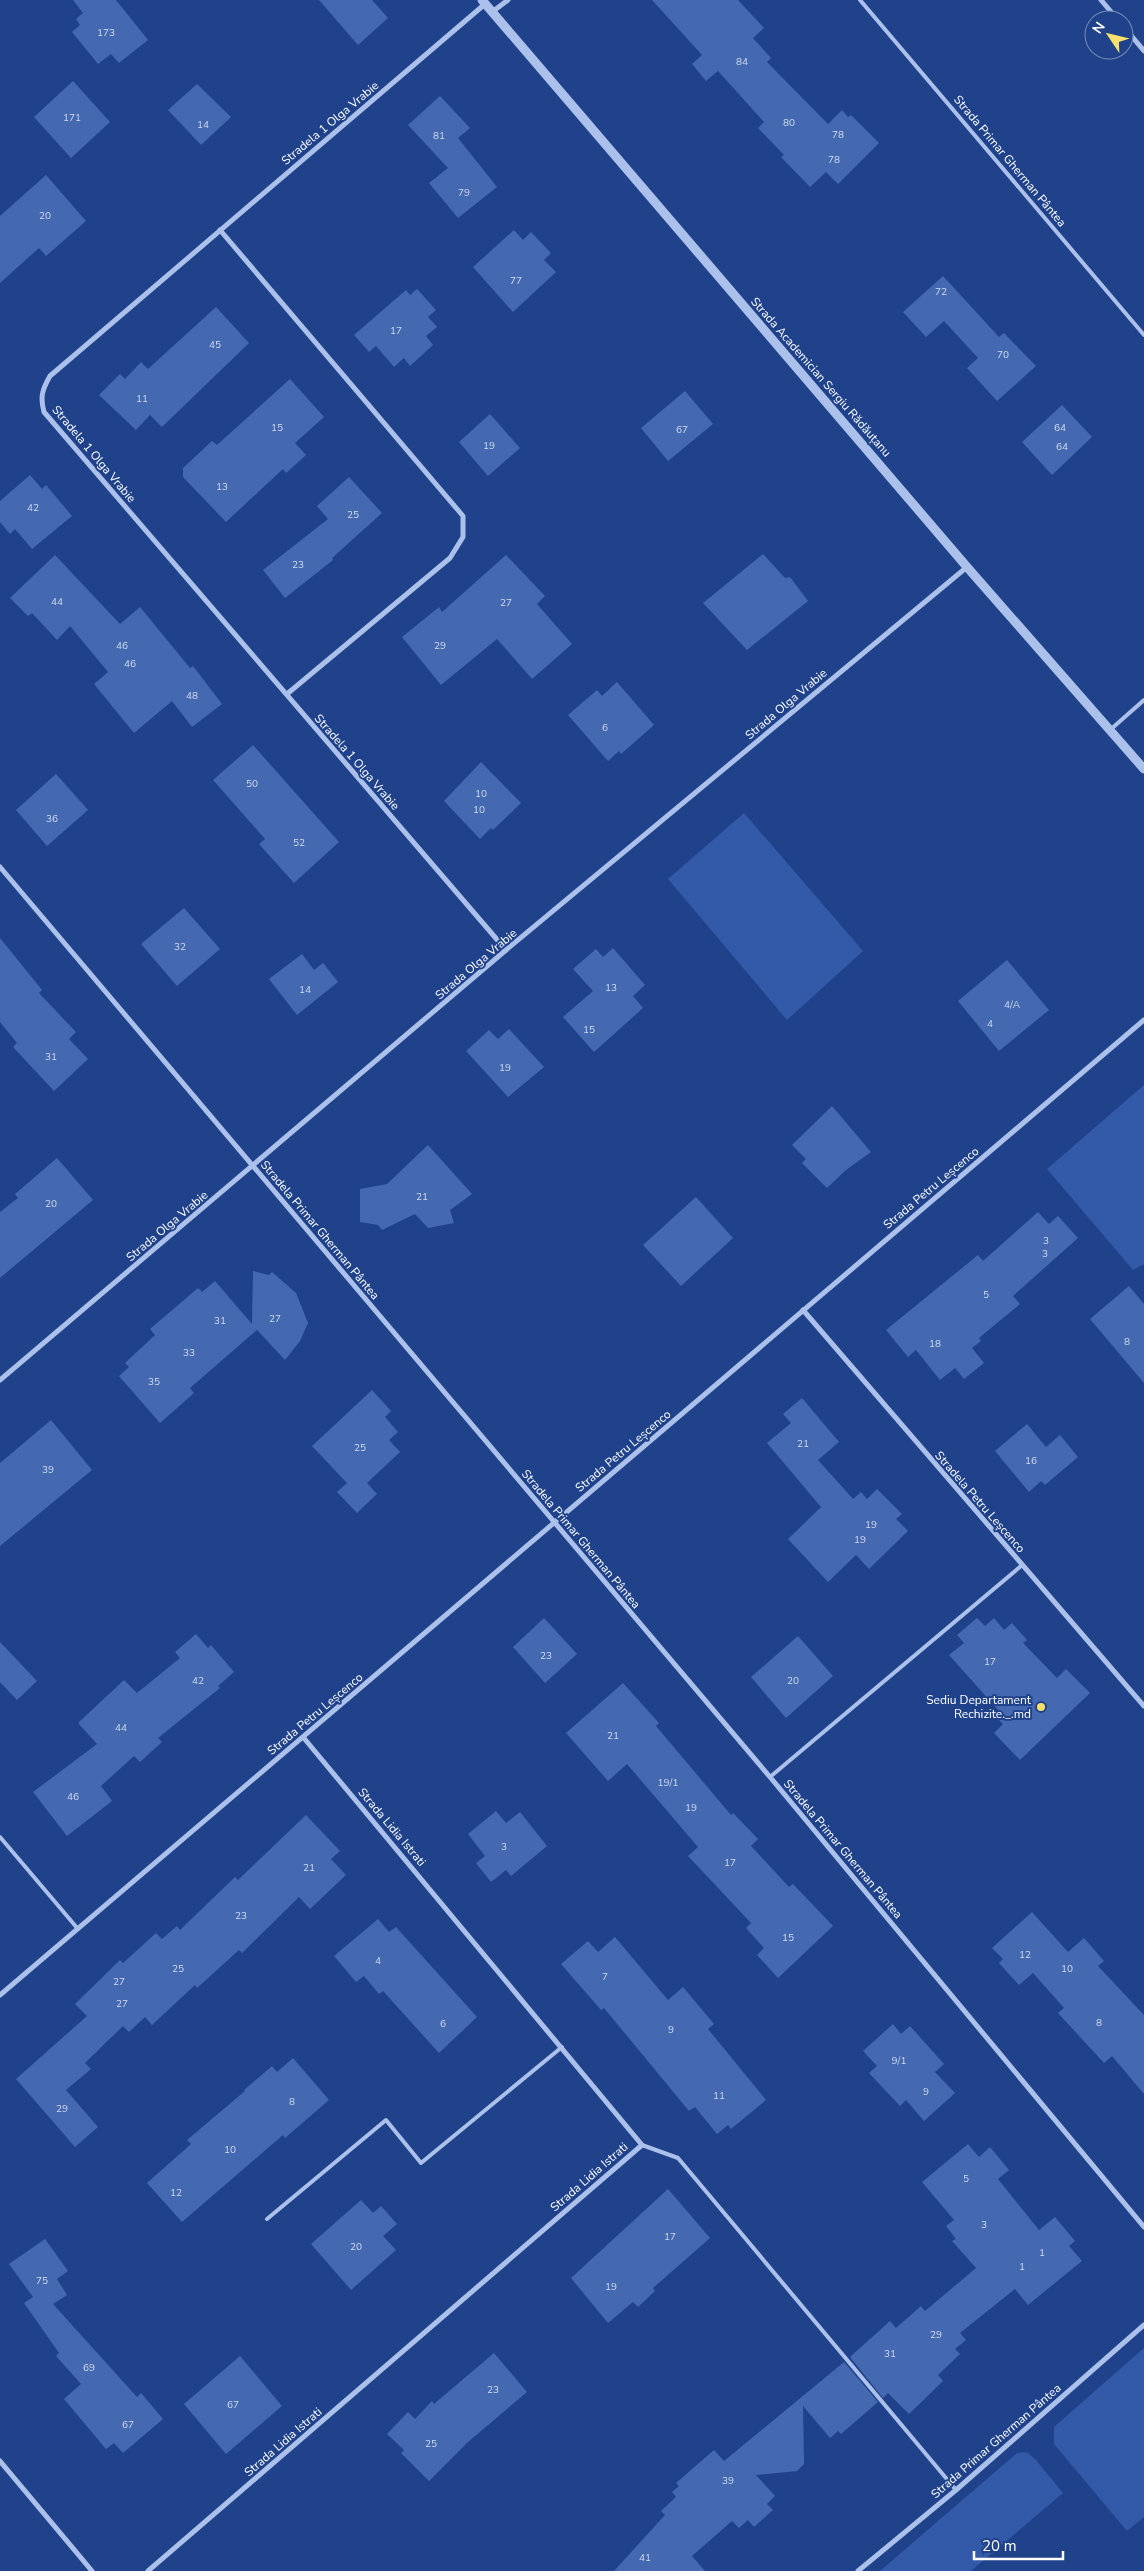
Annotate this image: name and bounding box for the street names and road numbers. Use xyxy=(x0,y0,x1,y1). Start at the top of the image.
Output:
street label: Stradela 1 Olga Vrabie xyxy=(278,78,382,168)
street label: Strada Primar Gherman Pântea xyxy=(950,92,1070,230)
street label: Strada Academician Sergiu Rădăuțanu xyxy=(747,294,895,460)
street label: Stradela 1 Olga Vrabie xyxy=(49,402,139,506)
street label: Strada Olga Vrabie xyxy=(742,665,830,743)
street label: Stradela 1 Olga Vrabie xyxy=(311,711,403,813)
street label: Strada Olga Vrabie xyxy=(432,925,520,1003)
street label: Strada Petru Leșcenco xyxy=(880,1143,982,1233)
street label: Stradela Primar Gherman Pântea xyxy=(257,1157,383,1303)
street label: Strada Olga Vrabie xyxy=(123,1187,211,1265)
street label: Strada Petru Leșcenco xyxy=(572,1406,674,1496)
street label: Stradela Petru Leșcenco xyxy=(931,1448,1029,1557)
street label: Stradela Primar Gherman Pântea xyxy=(518,1466,644,1612)
street label: Strada Petru Leșcenco xyxy=(264,1669,366,1759)
street label: Stradela Primar Gherman Pântea xyxy=(780,1776,906,1922)
street label: Strada Lidia Istrati xyxy=(354,1784,430,1870)
street label: Strada Lidia Istrati xyxy=(547,2139,631,2215)
street label: Strada Primar Gherman Pântea xyxy=(928,2380,1064,2502)
street label: Strada Lidia Istrati xyxy=(241,2404,325,2480)

